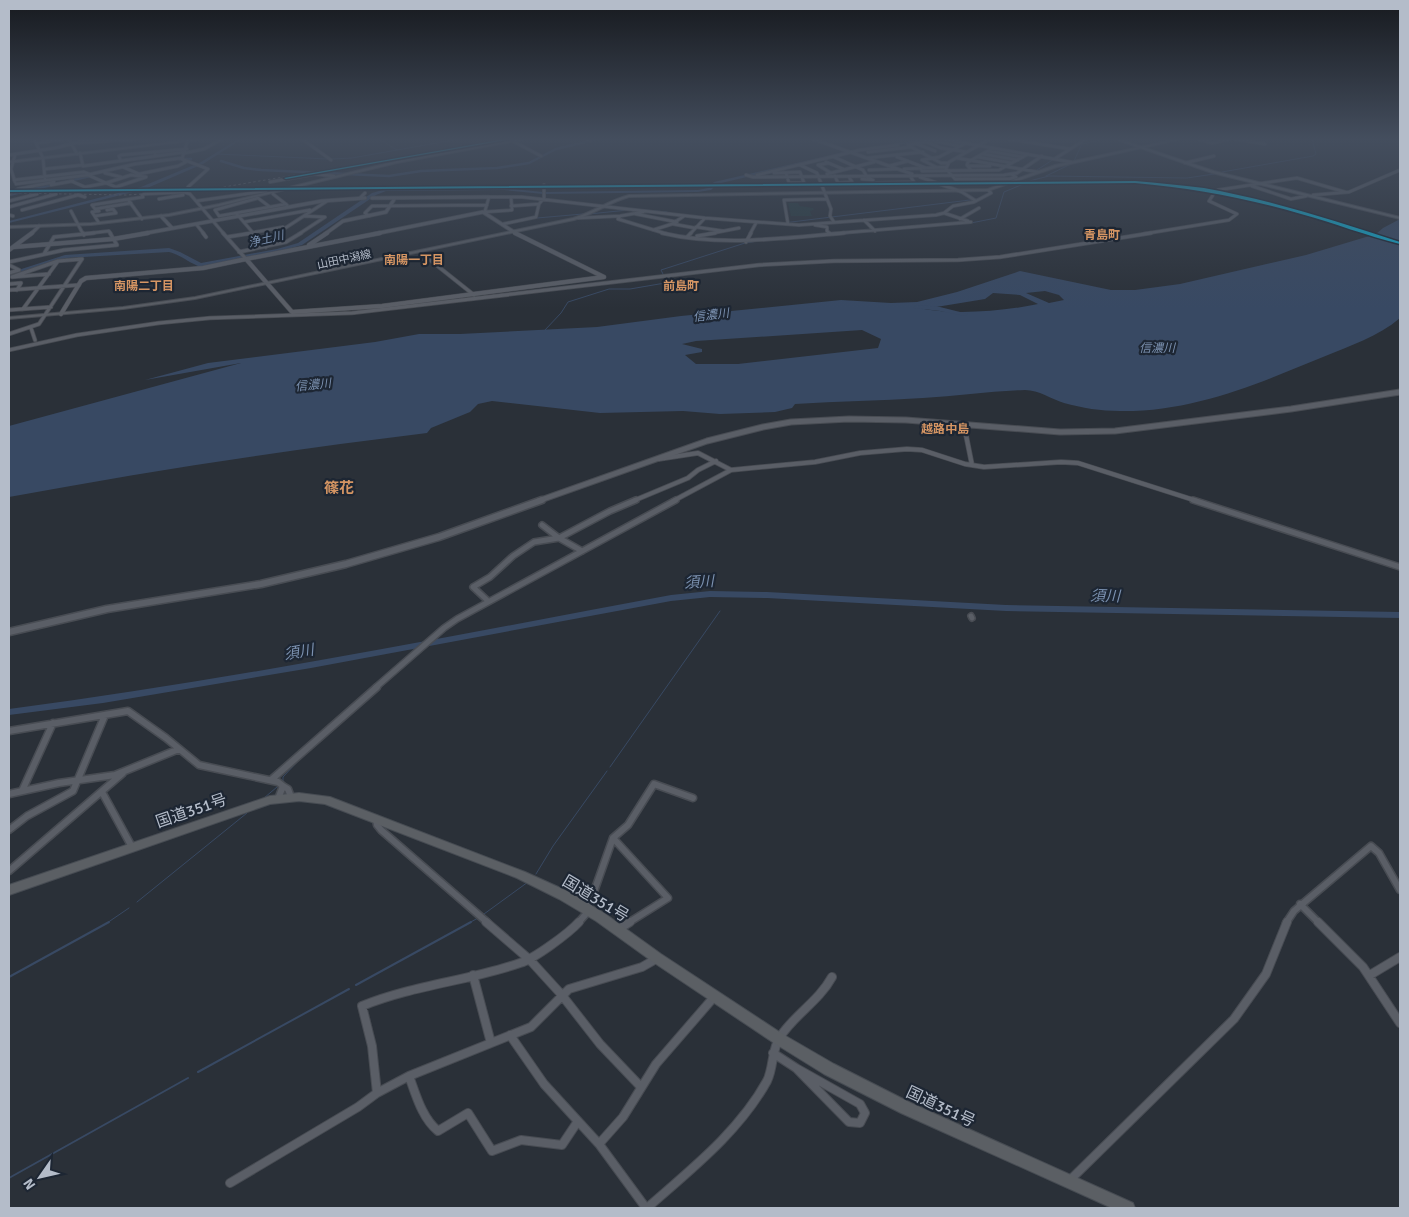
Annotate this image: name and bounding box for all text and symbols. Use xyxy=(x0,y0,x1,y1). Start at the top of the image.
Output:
water label: 浄土川 xyxy=(247,228,287,251)
district label: 青島町 xyxy=(1084,228,1120,243)
street label: 山田中潟線 xyxy=(316,247,372,272)
district label: 南陽一丁目 xyxy=(384,253,444,268)
district label: 南陽二丁目 xyxy=(114,279,174,294)
district label: 前島町 xyxy=(663,279,699,294)
water label: 信濃川 xyxy=(692,306,732,325)
water label: 信濃川 xyxy=(1139,341,1177,356)
water label: 信濃川 xyxy=(294,376,334,395)
district label: 越路中島 xyxy=(921,422,969,437)
district label: 篠花 xyxy=(324,479,354,497)
water label: 須川 xyxy=(683,572,717,592)
water label: 須川 xyxy=(1090,587,1122,605)
water label: 須川 xyxy=(283,640,317,663)
street label: 国道351号 xyxy=(153,789,230,832)
street label: 国道351号 xyxy=(559,871,632,926)
street label: 国道351号 xyxy=(903,1082,978,1132)
north arrow xyxy=(15,1152,65,1202)
text: N xyxy=(20,1175,39,1193)

